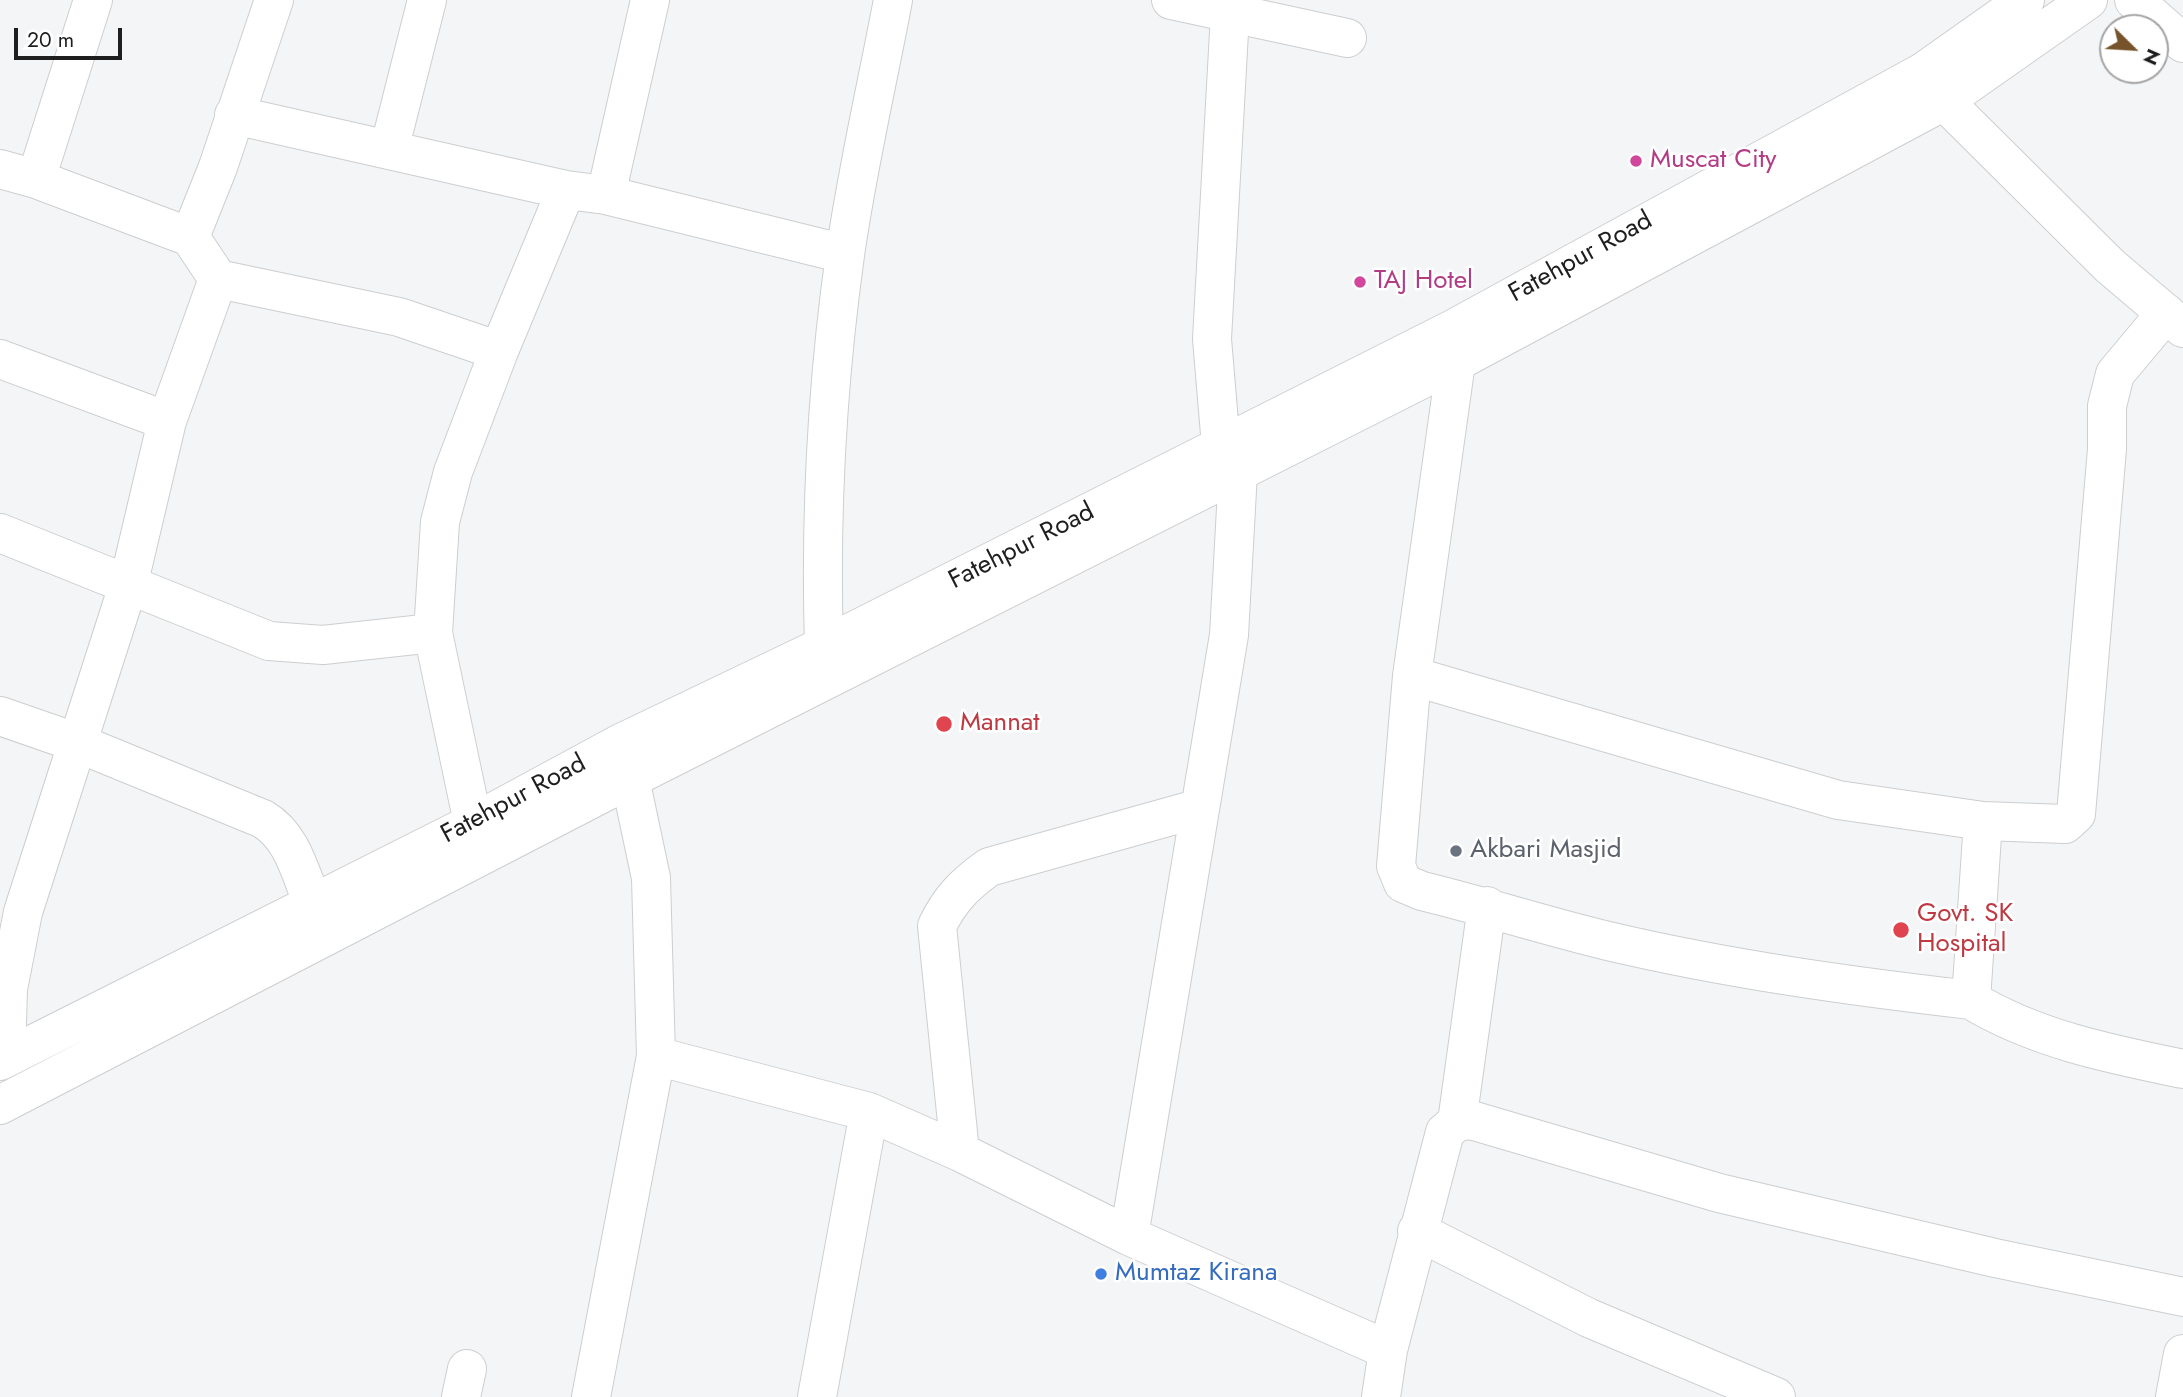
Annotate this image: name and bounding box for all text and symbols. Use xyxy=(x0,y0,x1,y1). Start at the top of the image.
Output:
scale bar xyxy=(18,14,126,58)
north arrow xyxy=(2099,14,2169,84)
text: 20 m xyxy=(27,25,74,55)
text: N xyxy=(2136,45,2167,69)
place label: Muscat City xyxy=(1650,145,1776,177)
marker: Muscat City xyxy=(1628,153,1644,169)
street label: Fatehpur Road xyxy=(1504,206,1658,310)
place label: TAJ Hotel xyxy=(1374,266,1473,298)
marker: TAJ Hotel xyxy=(1352,274,1368,290)
street label: Fatehpur Road xyxy=(944,497,1100,597)
place label: Mannat xyxy=(960,708,1040,740)
marker: Mannat xyxy=(934,714,954,734)
street label: Fatehpur Road xyxy=(436,749,592,851)
place label: Akbari Masjid xyxy=(1470,835,1622,867)
marker: Akbari Masjid xyxy=(1448,843,1464,859)
place label: Govt. SK Hospital xyxy=(1917,899,2013,960)
marker: Govt. SK Hospital xyxy=(1891,920,1911,940)
place label: Mumtaz Kirana xyxy=(1115,1258,1278,1290)
marker: Mumtaz Kirana xyxy=(1093,1266,1109,1282)

